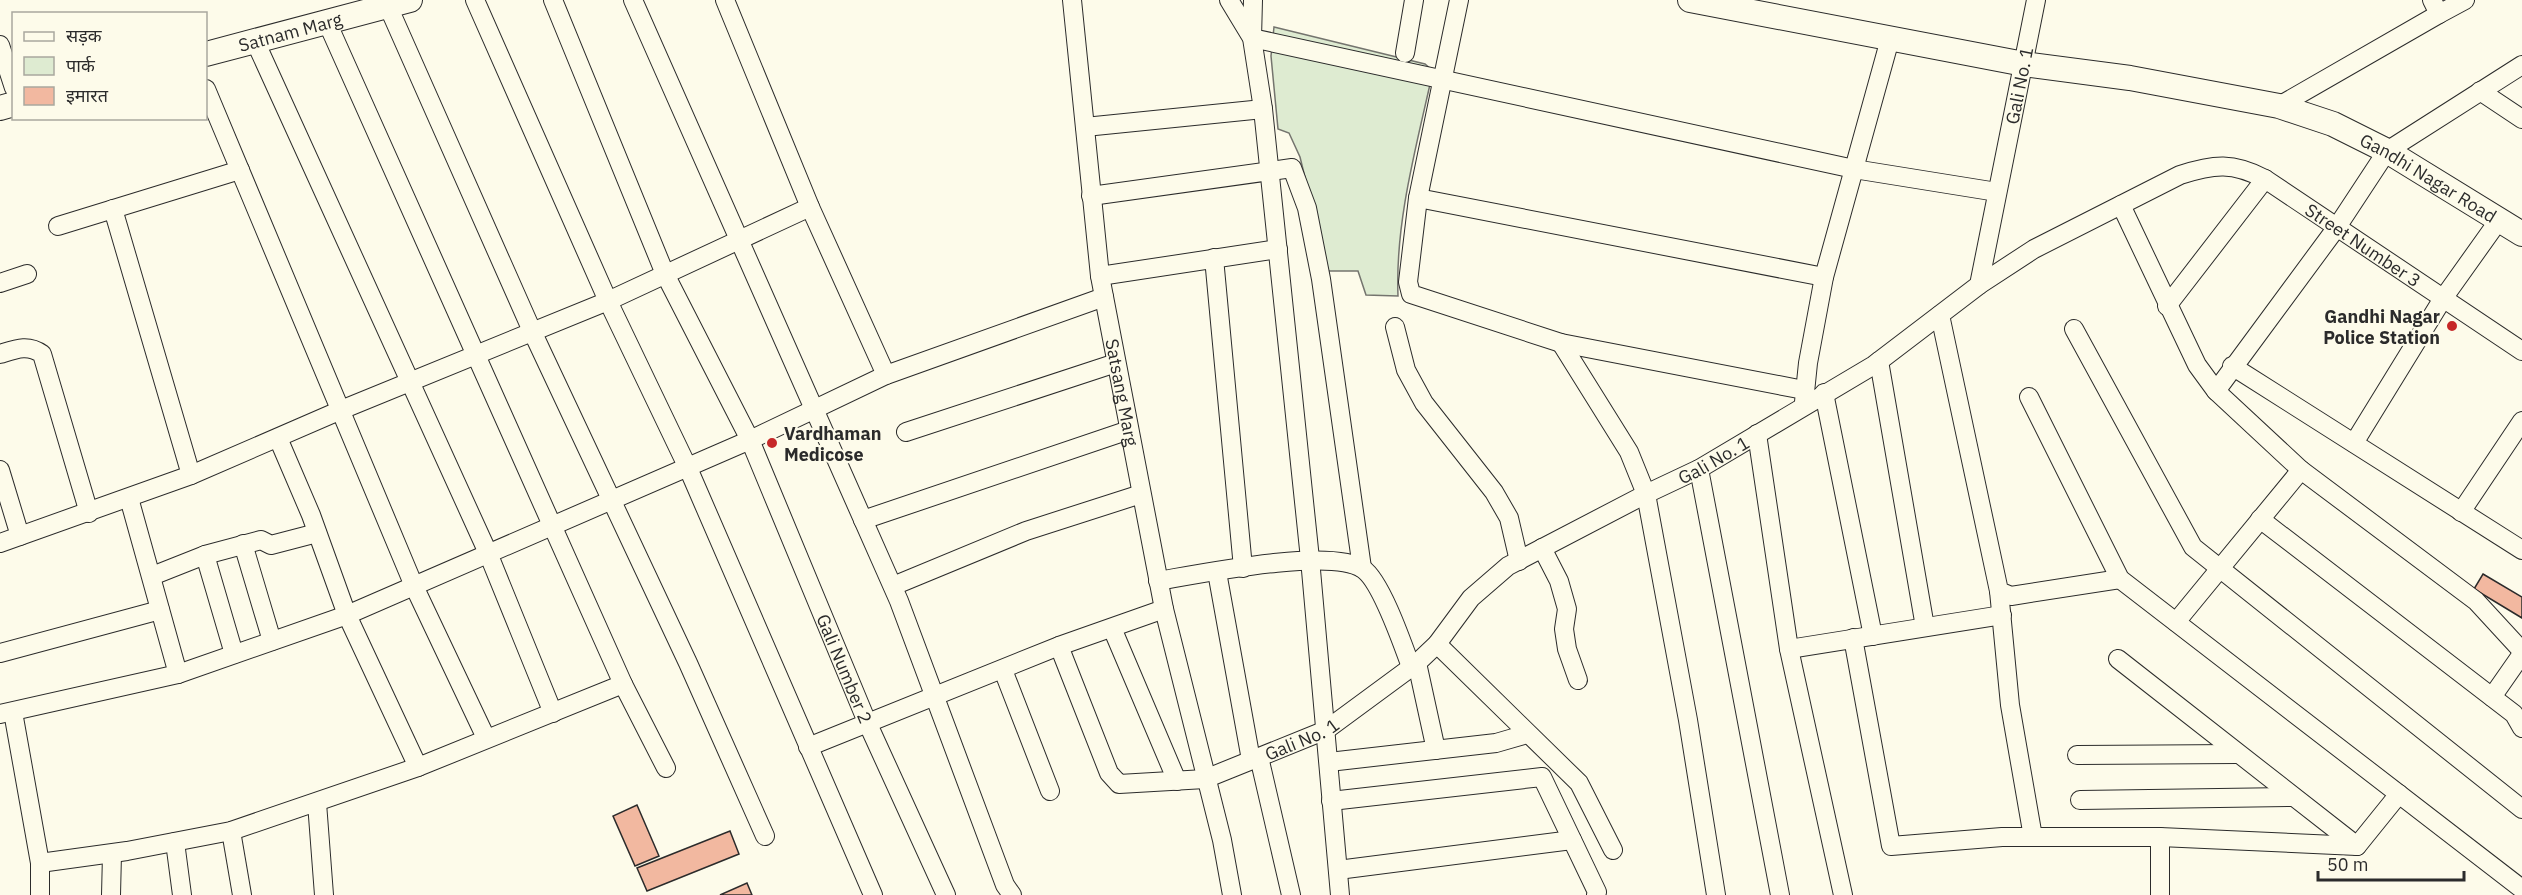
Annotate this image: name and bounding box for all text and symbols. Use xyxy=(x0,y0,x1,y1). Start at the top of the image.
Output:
street label: Satnam Marg xyxy=(236,7,345,56)
legend xyxy=(12,12,207,120)
text: सड़क xyxy=(66,24,103,47)
street label: Gali No. 1 xyxy=(2000,45,2038,126)
text: पार्क xyxy=(66,54,96,77)
text: इमारत xyxy=(66,84,109,107)
street label: Gandhi Nagar Road xyxy=(2356,128,2501,227)
street label: Street Number 3 xyxy=(2301,198,2426,292)
place label: Gandhi Nagar Police Station xyxy=(2323,305,2440,349)
marker: Gandhi Nagar Police Station xyxy=(2445,319,2459,333)
street label: Satsang Marg xyxy=(1101,337,1144,449)
place label: Vardhaman Medicose xyxy=(784,422,881,466)
street label: Gali No. 1 xyxy=(1674,430,1753,489)
marker: Vardhaman Medicose xyxy=(765,436,779,450)
street label: Gali Number 2 xyxy=(812,610,878,727)
street label: Gali No. 1 xyxy=(1261,713,1343,765)
scale bar xyxy=(2318,844,2464,882)
text: 50 m xyxy=(2327,853,2369,876)

